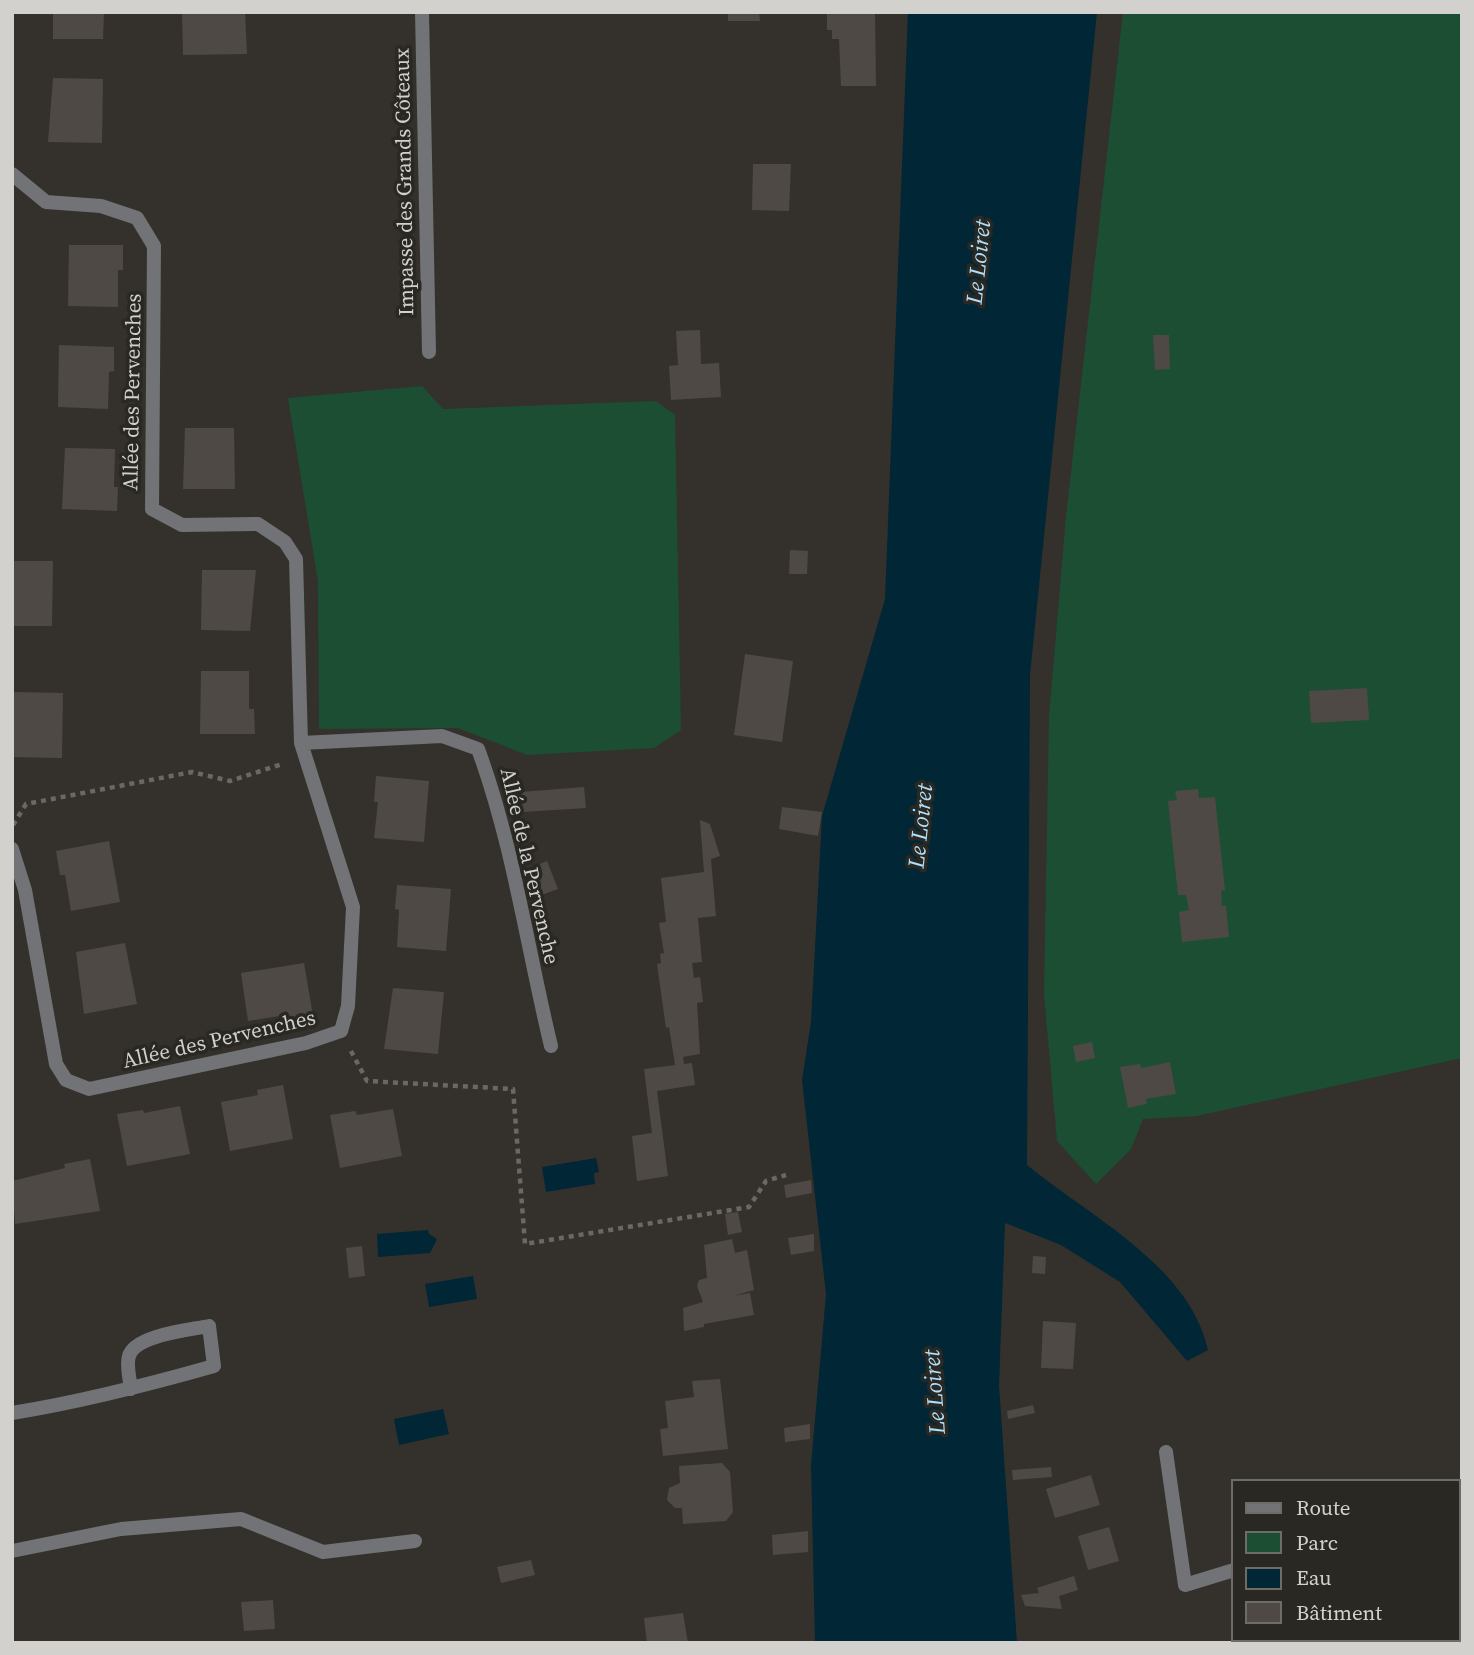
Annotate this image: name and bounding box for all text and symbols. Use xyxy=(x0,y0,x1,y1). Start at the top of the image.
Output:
street label: Impasse des Grands Côteaux xyxy=(387,48,420,316)
water label: Le Loiret xyxy=(958,217,998,307)
street label: Allée des Pervenches xyxy=(115,293,148,491)
street label: Allée de la Pervenche xyxy=(494,765,567,967)
water label: Le Loiret xyxy=(900,781,940,871)
street label: Allée des Pervenches xyxy=(120,1002,318,1075)
water label: Le Loiret xyxy=(915,1347,953,1436)
legend xyxy=(1232,1480,1460,1641)
text: Route xyxy=(1296,1493,1351,1522)
text: Parc xyxy=(1296,1528,1338,1557)
text: Eau xyxy=(1296,1563,1332,1592)
text: Bâtiment xyxy=(1296,1598,1382,1627)

